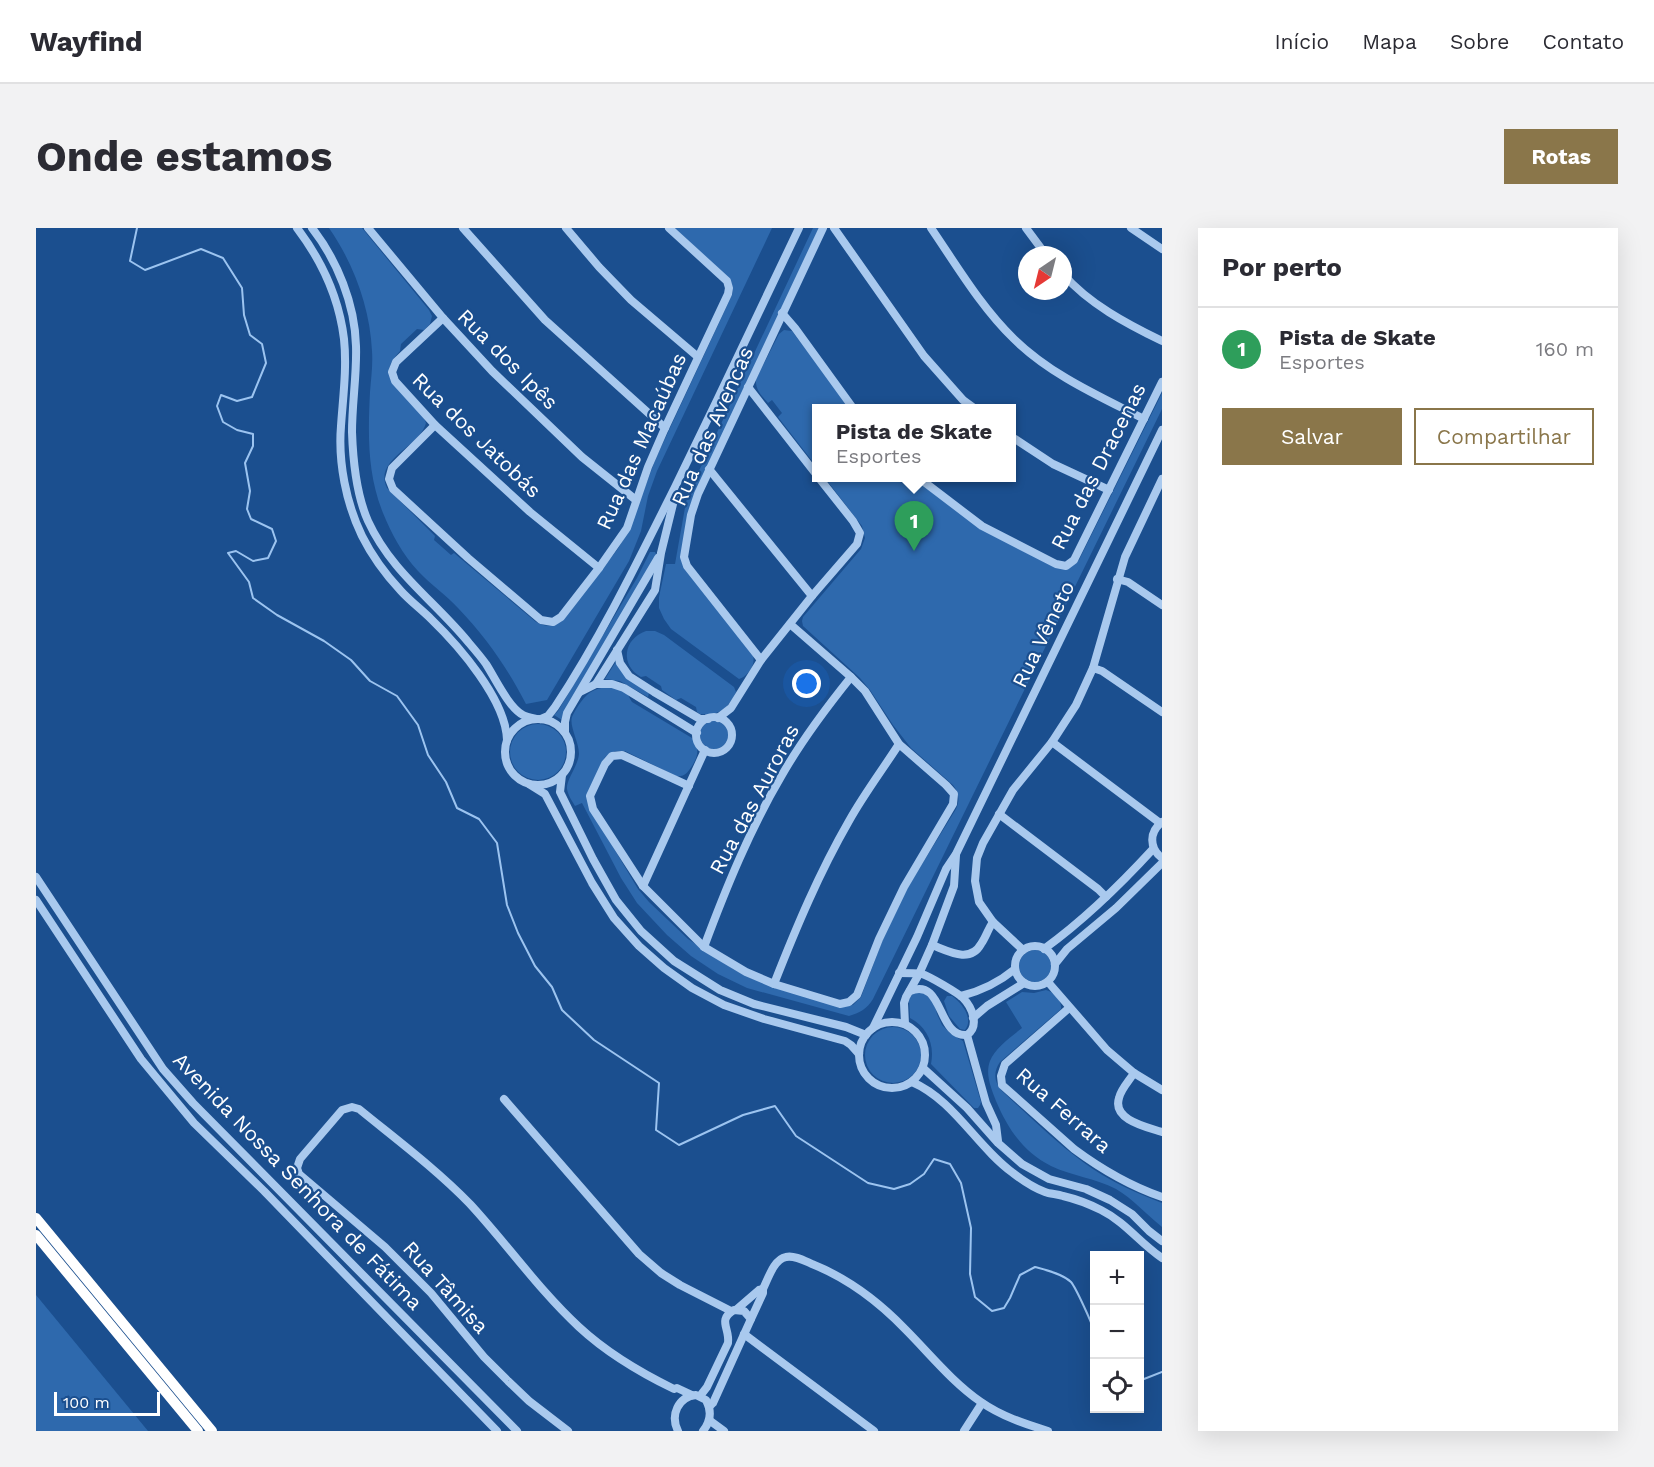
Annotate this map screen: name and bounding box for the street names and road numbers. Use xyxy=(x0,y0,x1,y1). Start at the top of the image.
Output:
street label: Rua dos Ipês xyxy=(453,304,563,414)
street label: Rua das Avencas xyxy=(666,343,758,509)
street label: Rua das Macaúbas xyxy=(591,349,691,533)
street label: Rua dos Jatobás xyxy=(407,367,547,503)
street label: Rua das Dracenas xyxy=(1045,379,1151,553)
street label: Rua Vêneto xyxy=(1006,577,1080,691)
street label: Rua das Auroras xyxy=(704,720,804,878)
street label: Avenida Nossa Senhora de Fátima xyxy=(168,1047,428,1315)
street label: Rua Ferrara xyxy=(1011,1062,1117,1158)
street label: Rua Tâmisa xyxy=(398,1236,494,1338)

